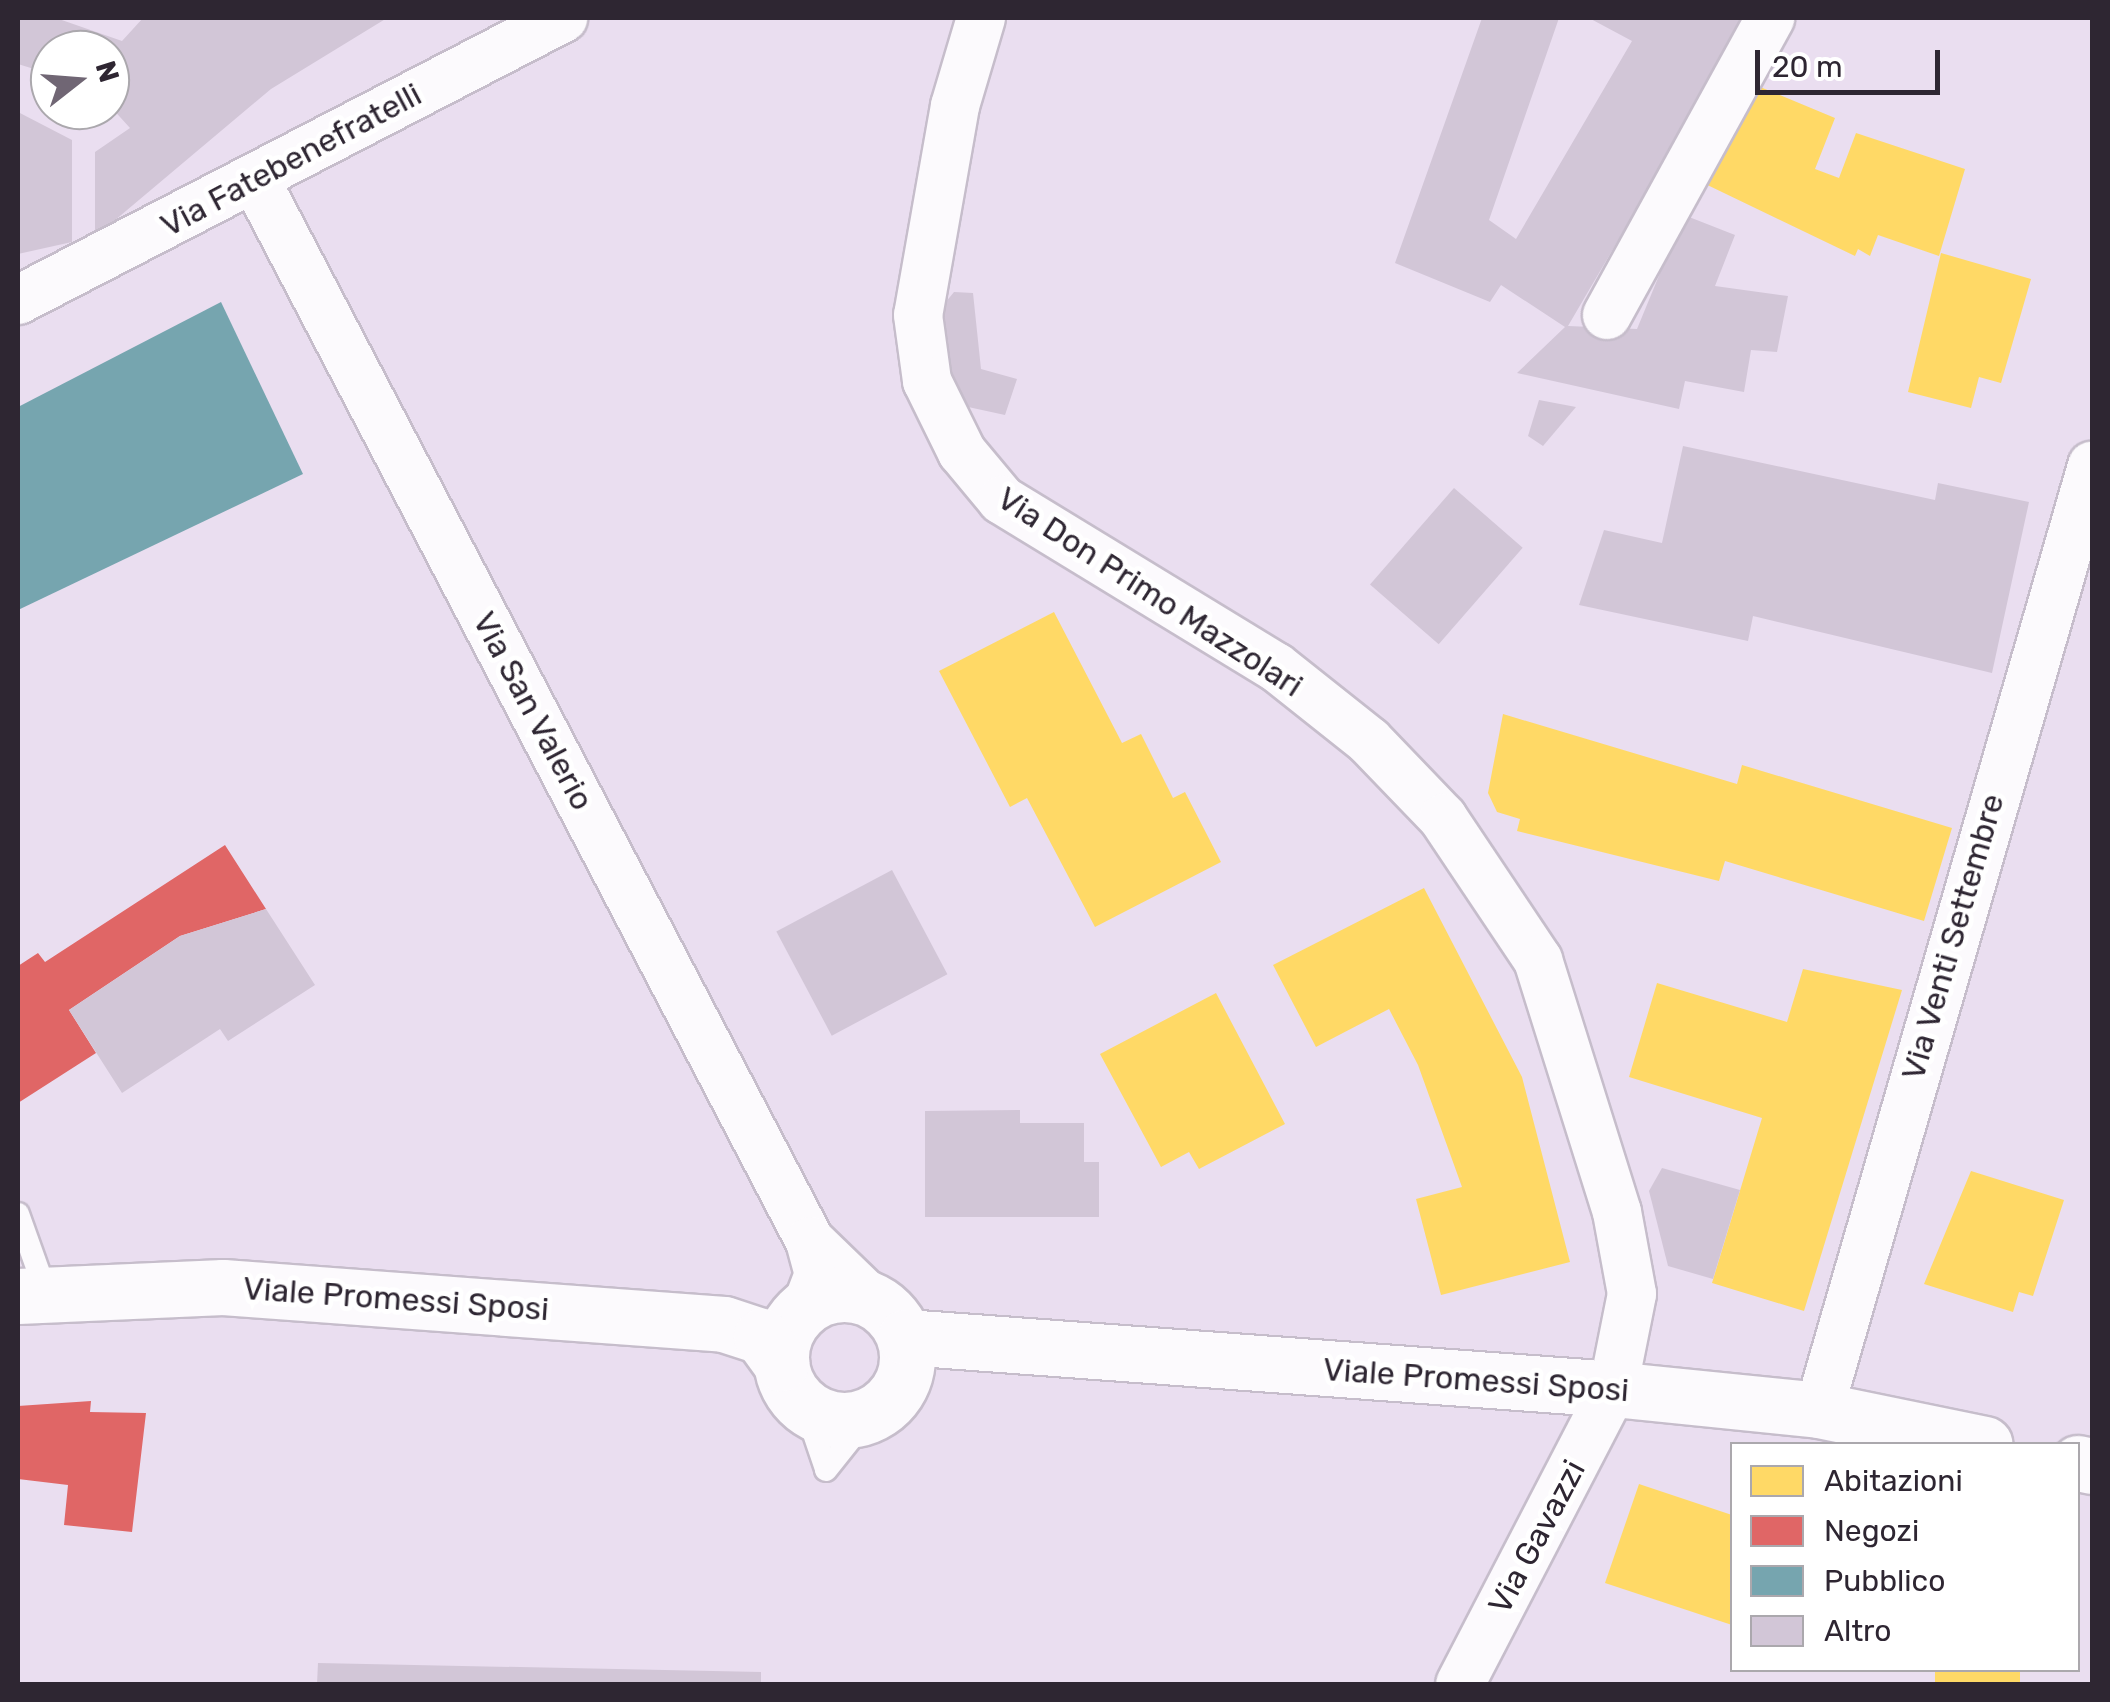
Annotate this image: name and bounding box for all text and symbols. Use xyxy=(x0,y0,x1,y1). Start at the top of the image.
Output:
north arrow xyxy=(30,30,130,130)
scale bar xyxy=(1760,30,1945,92)
text: 20 m xyxy=(1772,49,1843,85)
text: N xyxy=(89,57,126,86)
street label: Via Fatebenefratelli xyxy=(154,75,428,245)
street label: Via Don Primo Mazzolari xyxy=(990,479,1310,705)
street label: Via San Valerio xyxy=(464,605,602,817)
street label: Via Venti Settembre xyxy=(1894,789,2012,1085)
street label: Viale Promessi Sposi xyxy=(242,1269,550,1329)
street label: Viale Promessi Sposi xyxy=(1322,1350,1630,1410)
legend xyxy=(1730,1442,2080,1672)
street label: Via Gavazzi xyxy=(1481,1454,1593,1620)
text: Abitazioni xyxy=(1824,1463,1963,1499)
text: Negozi xyxy=(1824,1513,1919,1549)
text: Pubblico xyxy=(1824,1563,1945,1599)
text: Altro xyxy=(1824,1613,1891,1649)

